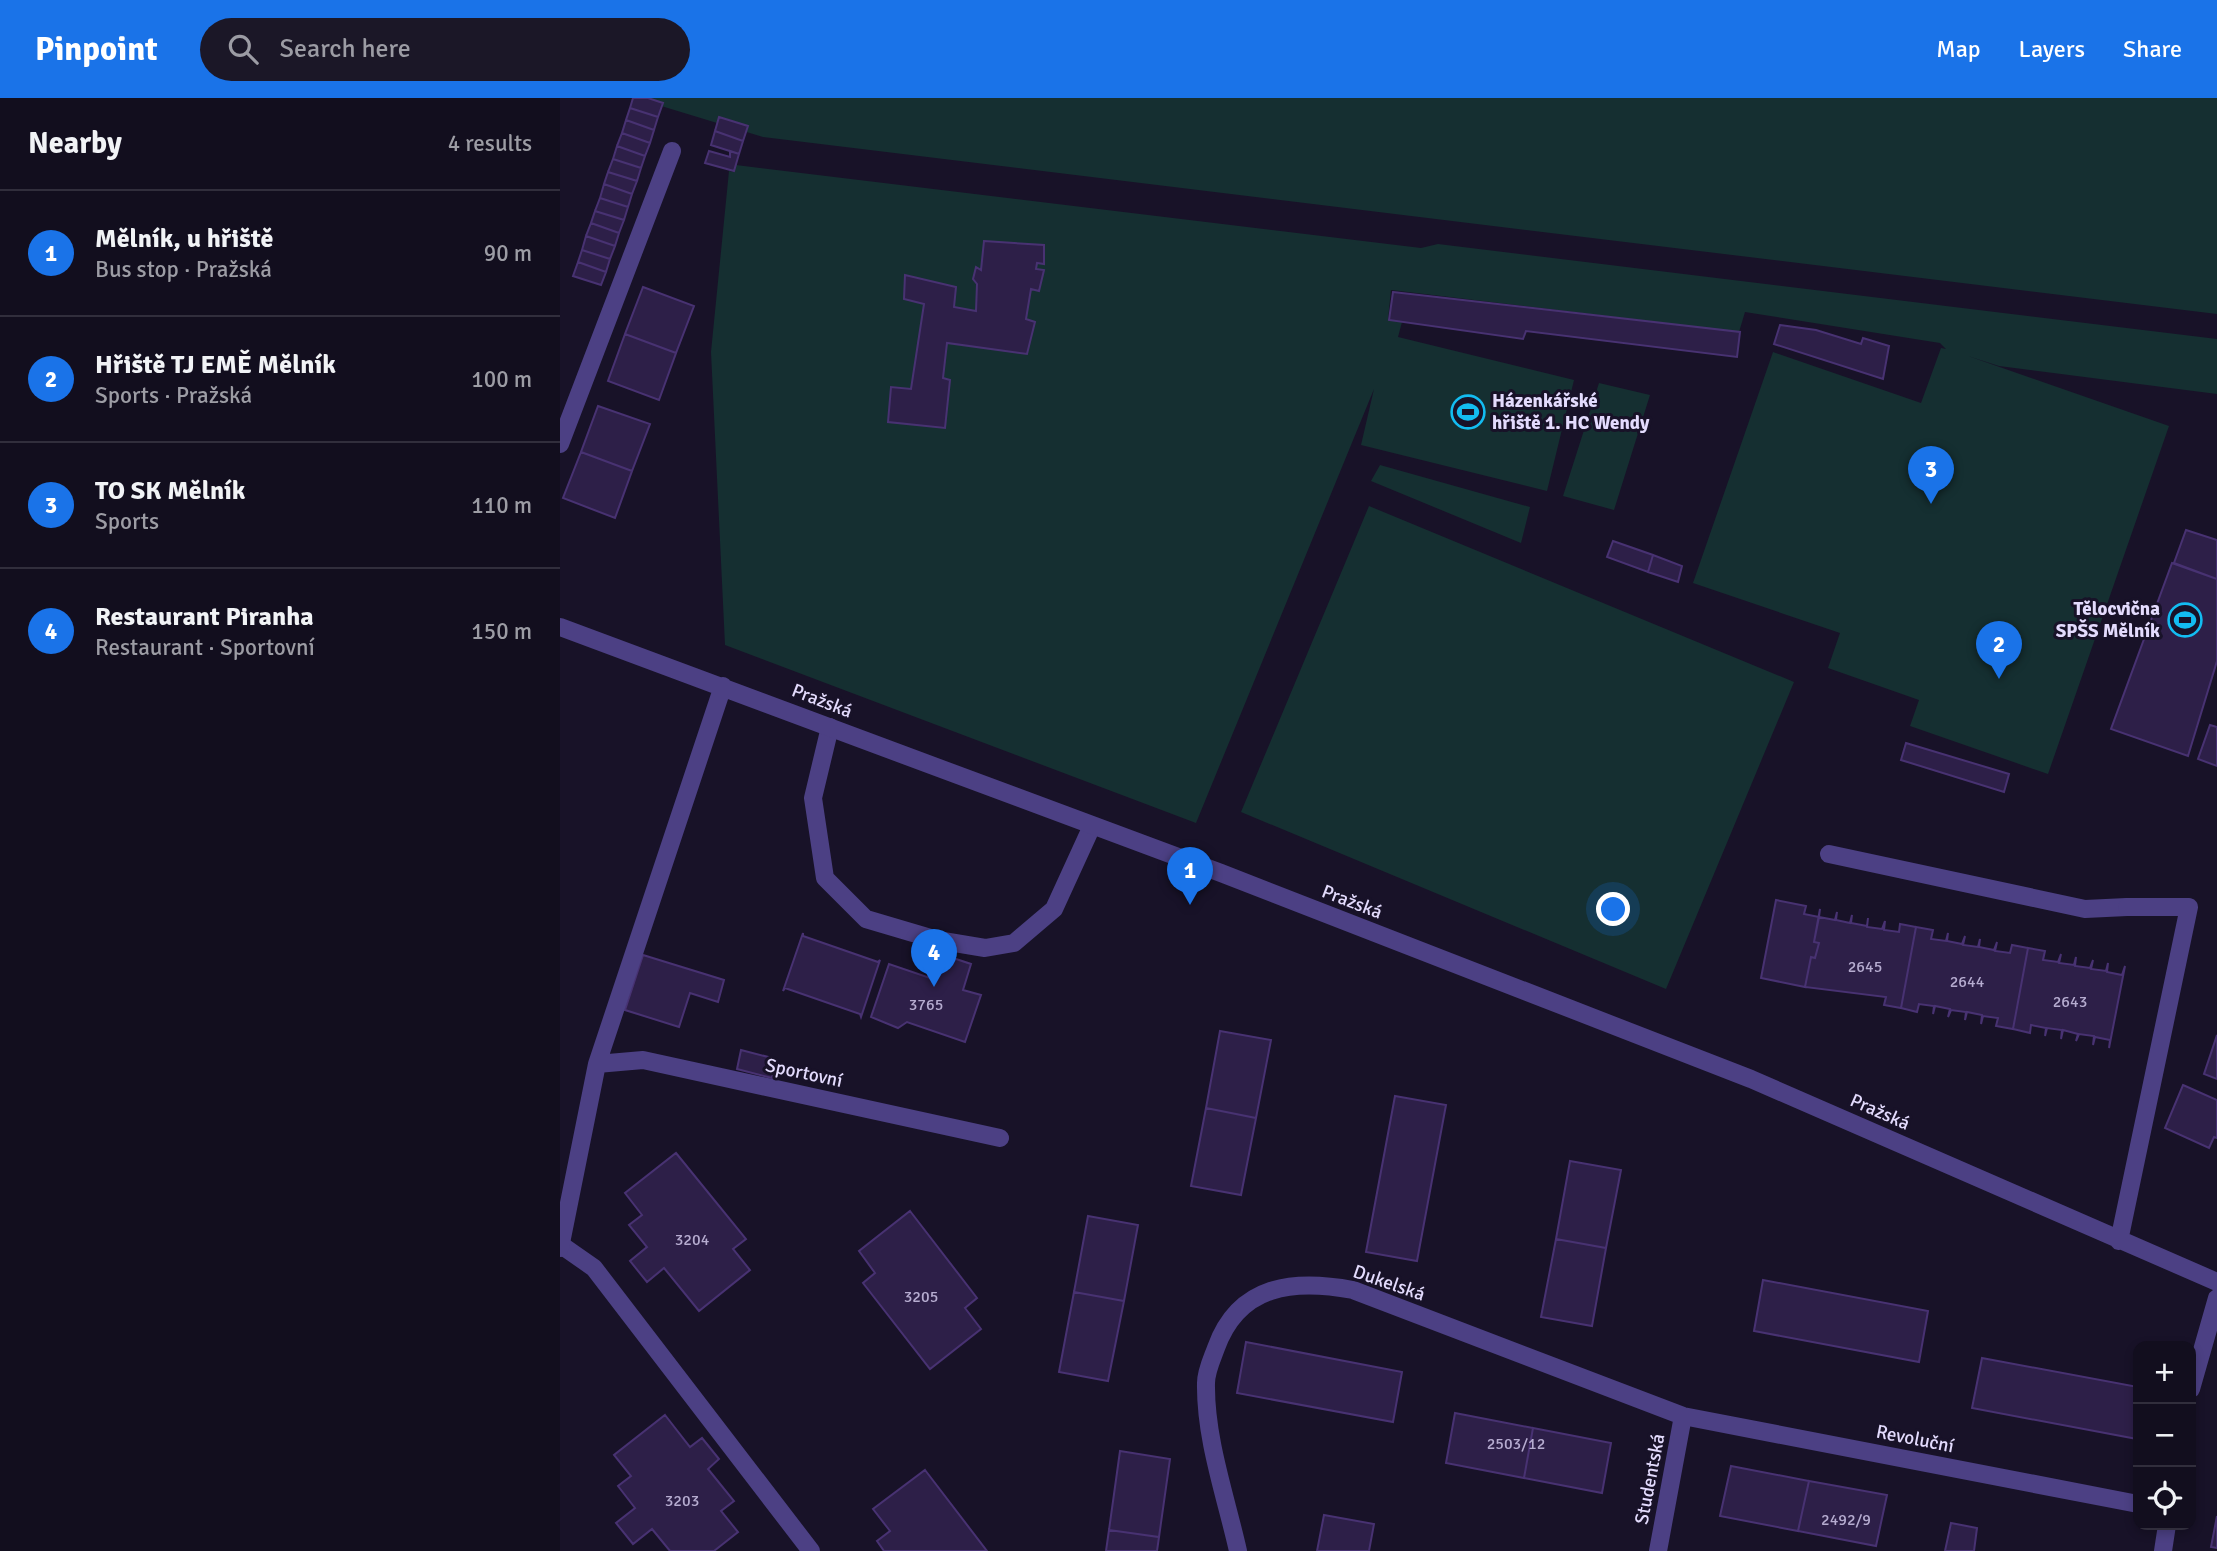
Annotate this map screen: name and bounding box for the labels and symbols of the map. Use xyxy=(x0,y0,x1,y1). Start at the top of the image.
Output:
place label: Házenkářské hřiště 1. HC Wendy xyxy=(1492,389,1650,435)
sports icon: Házenkářské hřiště 1. HC Wendy xyxy=(1449,393,1487,431)
pin: 3 xyxy=(1908,446,1954,504)
place label: Tělocvična SPŠS Mělník xyxy=(2056,597,2160,643)
sports icon: Tělocvična SPŠS Mělník xyxy=(2166,601,2204,639)
pin: 2 xyxy=(1976,621,2022,679)
street label: Pražská xyxy=(788,679,856,723)
pin: 1 xyxy=(1167,847,1213,905)
street label: Pražská xyxy=(1318,880,1386,924)
your location xyxy=(1596,892,1630,926)
pin: 4 xyxy=(911,929,957,987)
house number: 2645 xyxy=(1848,957,1882,977)
house number: 2644 xyxy=(1950,972,1985,992)
house number: 2643 xyxy=(2053,992,2087,1012)
house number: 3765 xyxy=(909,995,943,1015)
street label: Sportovní xyxy=(763,1053,846,1093)
street label: Pražská xyxy=(1846,1088,1914,1136)
house number: 3204 xyxy=(675,1230,710,1250)
street label: Dukelská xyxy=(1350,1260,1428,1306)
house number: 3205 xyxy=(904,1287,938,1307)
street label: Revoluční xyxy=(1874,1420,1957,1458)
street label: Studentská xyxy=(1629,1432,1671,1526)
house number: 2503/12 xyxy=(1487,1434,1545,1454)
house number: 3203 xyxy=(665,1491,699,1511)
house number: 2492/9 xyxy=(1821,1510,1871,1530)

